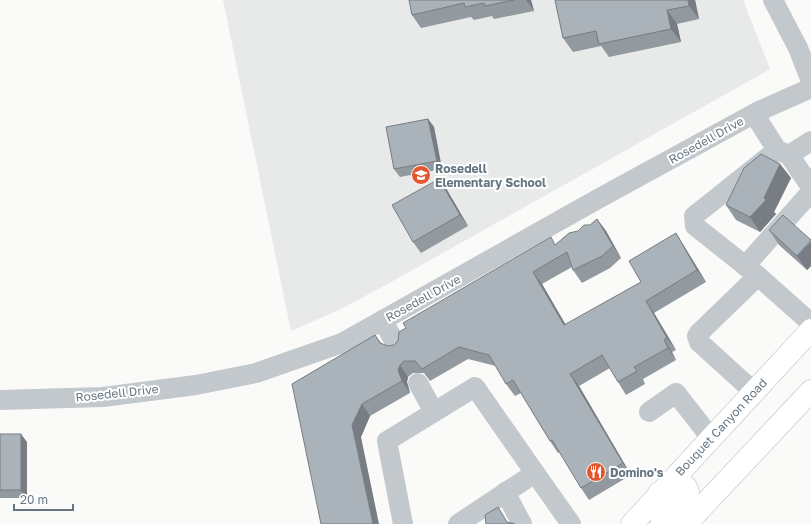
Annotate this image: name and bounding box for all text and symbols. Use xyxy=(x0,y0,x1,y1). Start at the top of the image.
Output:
street label: Rosedell Drive xyxy=(666,113,746,167)
place label: Rosedell Elementary School xyxy=(435,161,546,190)
school or university icon: Rosedell Elementary School xyxy=(410,164,432,186)
street label: Rosedell Drive xyxy=(383,271,463,325)
street label: Bouquet Canyon Road xyxy=(672,375,770,479)
street label: Rosedell Drive xyxy=(75,381,159,405)
restaurant icon: Domino's xyxy=(585,461,607,483)
place label: Domino's xyxy=(610,465,664,480)
scale bar xyxy=(14,486,73,512)
text: 20 m xyxy=(20,492,48,507)

